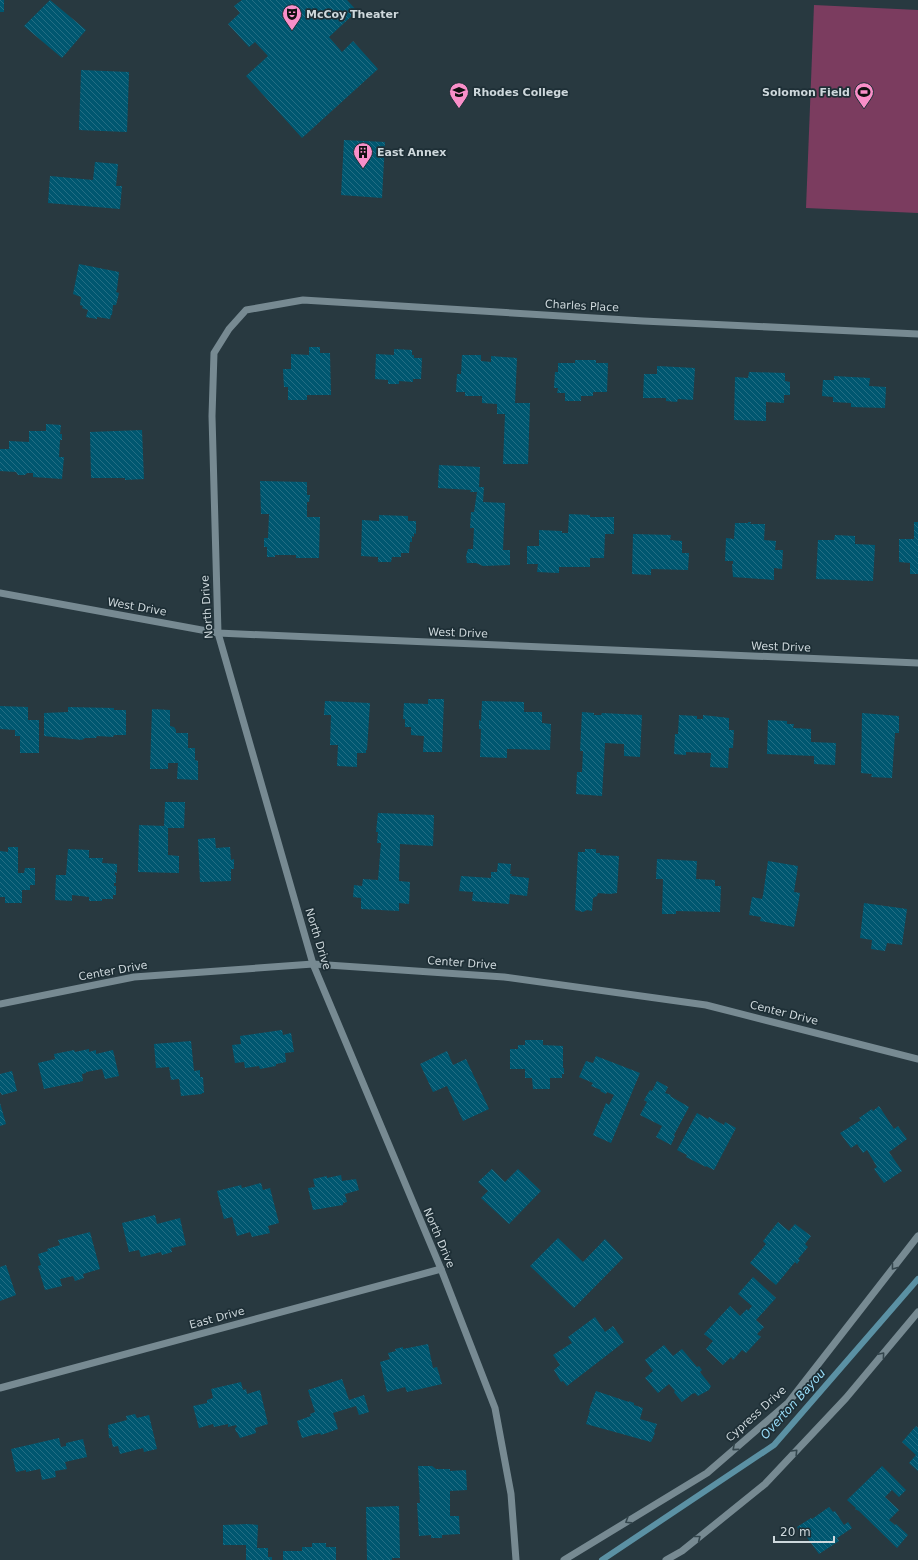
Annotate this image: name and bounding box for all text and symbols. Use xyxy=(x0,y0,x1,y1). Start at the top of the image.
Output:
theatre icon: McCoy Theater xyxy=(281,3,303,31)
place label: McCoy Theater xyxy=(306,8,399,21)
school or university icon: Rhodes College xyxy=(448,81,470,109)
sports icon: Solomon Field xyxy=(853,81,875,109)
place label: Rhodes College xyxy=(473,86,569,99)
place label: Solomon Field xyxy=(762,86,850,99)
building icon: East Annex xyxy=(352,141,374,169)
place label: East Annex xyxy=(377,146,446,159)
street label: Charles Place xyxy=(545,298,620,314)
street label: North Drive xyxy=(198,575,216,639)
street label: West Drive xyxy=(106,595,168,619)
street label: West Drive xyxy=(428,625,488,641)
street label: West Drive xyxy=(751,639,811,655)
street label: North Drive xyxy=(302,907,334,972)
street label: Center Drive xyxy=(427,954,498,972)
street label: Center Drive xyxy=(77,958,149,983)
street label: Center Drive xyxy=(749,998,820,1028)
street label: North Drive xyxy=(421,1206,457,1270)
one-way arrow xyxy=(892,1262,899,1269)
street label: East Drive xyxy=(188,1304,246,1332)
one-way arrow xyxy=(878,1353,885,1360)
water label: Overton Bayou xyxy=(758,1366,829,1442)
street label: Cypress Drive xyxy=(723,1383,789,1444)
one-way arrow xyxy=(733,1444,740,1451)
one-way arrow xyxy=(790,1449,798,1457)
one-way arrow xyxy=(625,1517,632,1524)
scale bar xyxy=(774,1518,834,1544)
text: 20 m xyxy=(780,1525,811,1539)
one-way arrow xyxy=(694,1535,701,1542)

